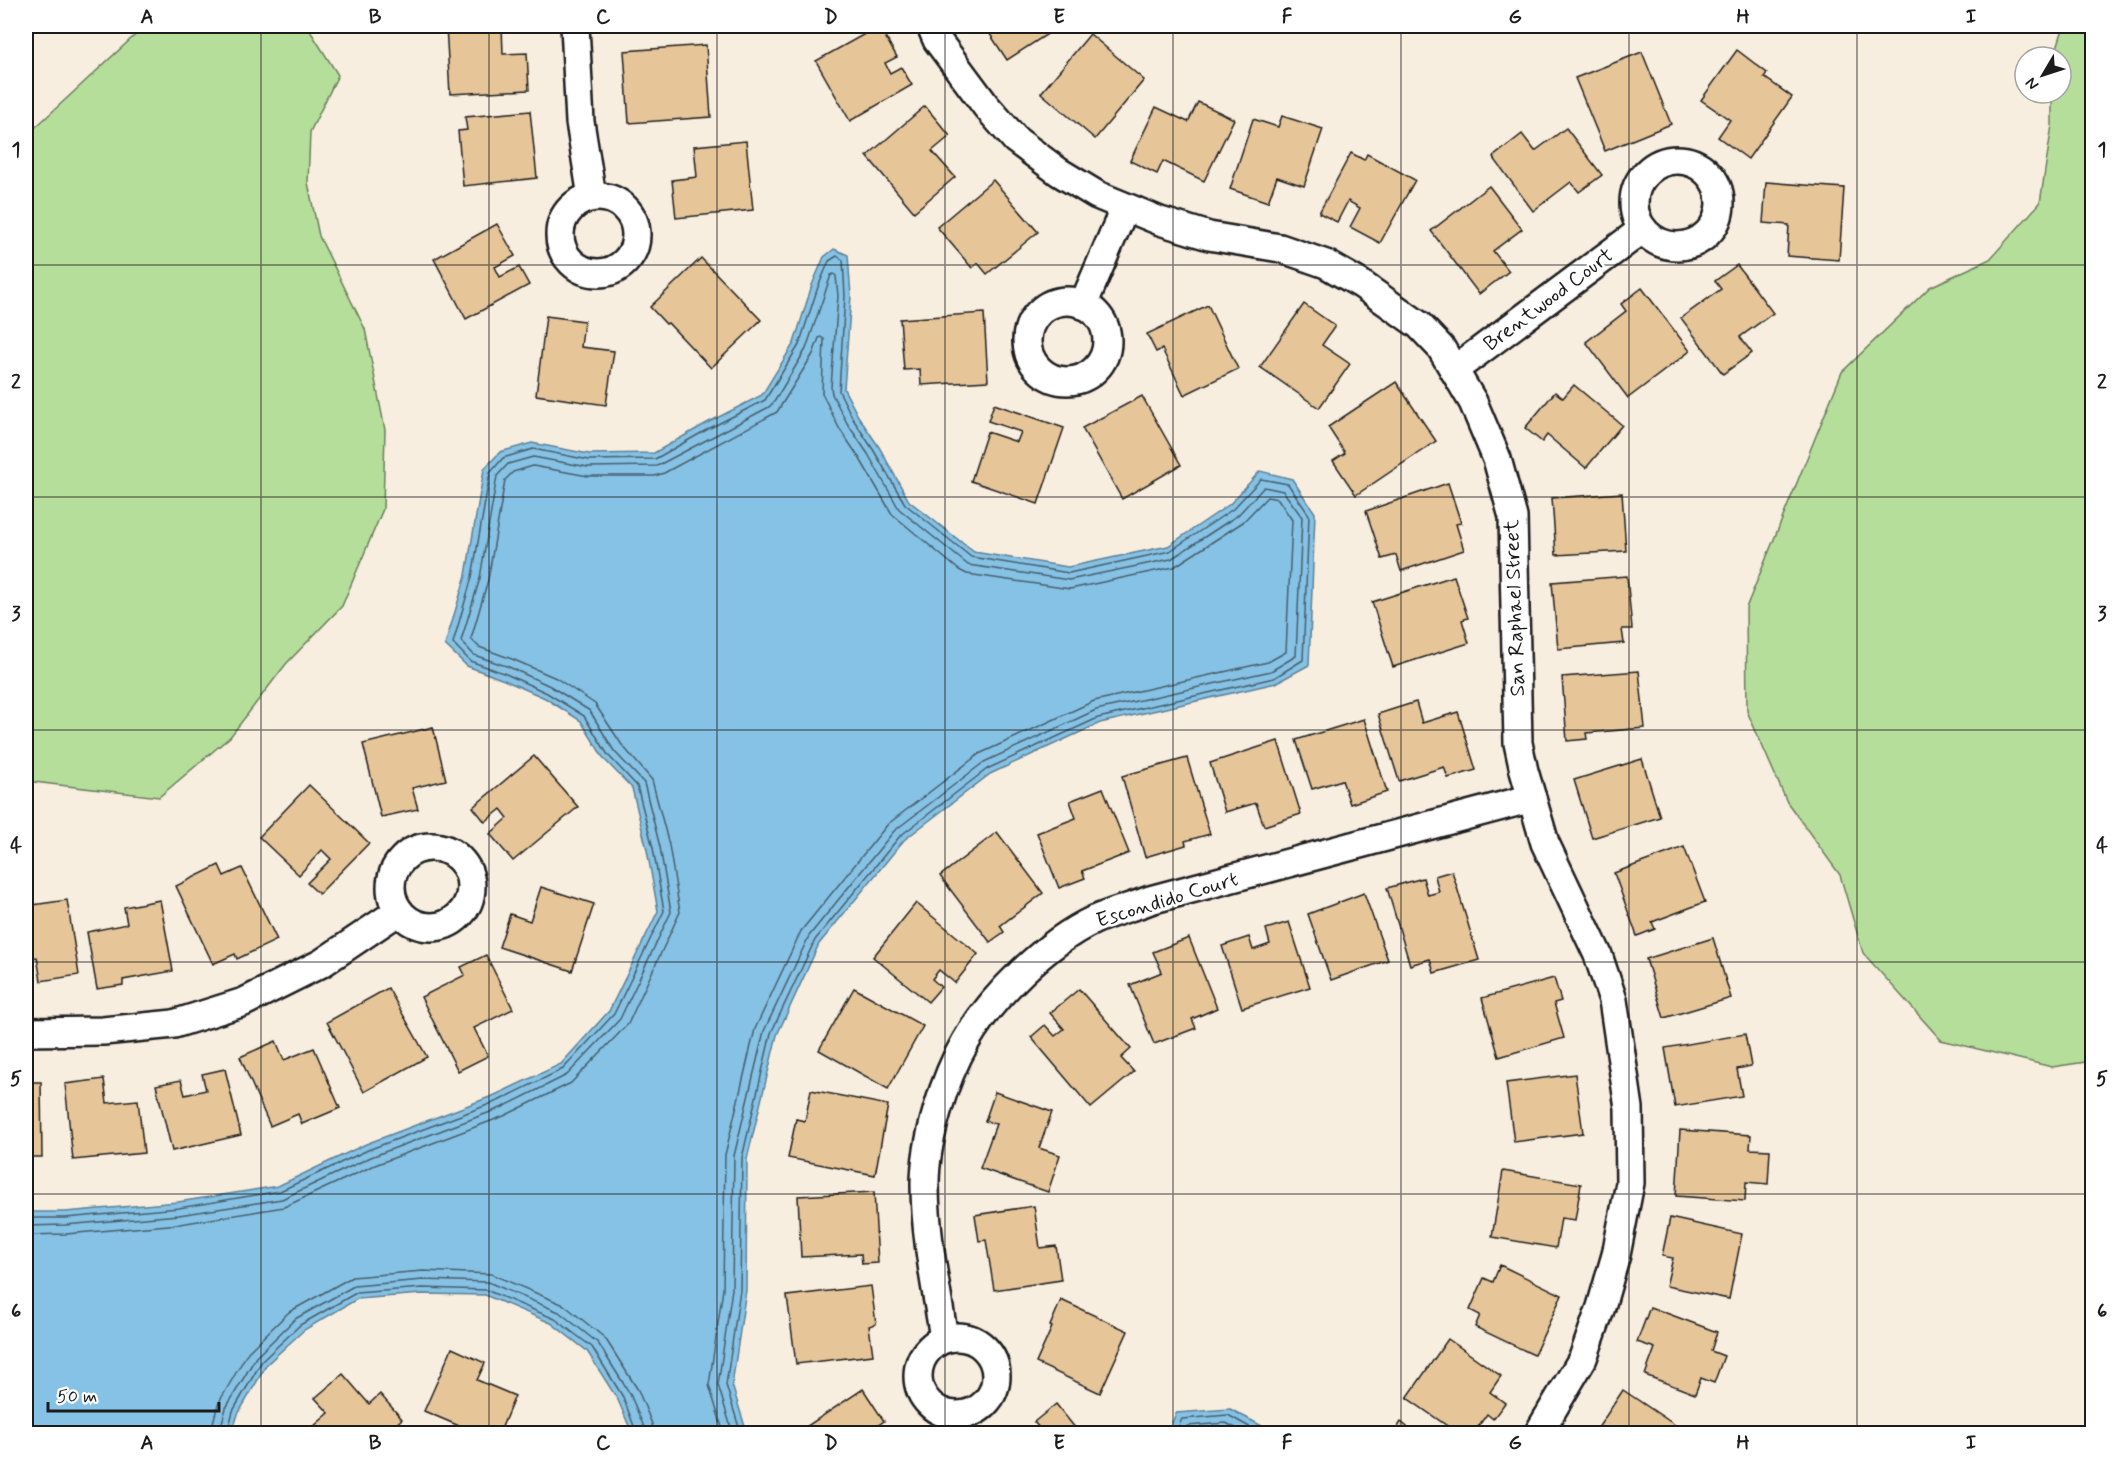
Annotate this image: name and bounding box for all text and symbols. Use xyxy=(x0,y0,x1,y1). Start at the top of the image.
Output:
text: A xyxy=(140,4,154,31)
text: B xyxy=(369,4,382,31)
text: C xyxy=(596,4,611,31)
text: D xyxy=(824,4,838,31)
text: E xyxy=(1053,4,1065,31)
text: F xyxy=(1282,4,1293,31)
text: G xyxy=(1508,4,1522,31)
text: H xyxy=(1736,4,1750,31)
text: I xyxy=(1966,4,1976,31)
north arrow xyxy=(2013,45,2073,105)
text: N xyxy=(2021,73,2044,94)
text: 1 xyxy=(12,137,20,164)
text: 1 xyxy=(2098,137,2106,164)
street label: Brentwood Court xyxy=(1478,242,1619,358)
text: 2 xyxy=(11,369,21,396)
text: 2 xyxy=(2097,369,2107,396)
street label: San Raphael Street xyxy=(1498,518,1532,697)
text: 3 xyxy=(11,601,21,628)
text: 3 xyxy=(2097,601,2107,628)
text: 4 xyxy=(10,833,22,860)
text: 4 xyxy=(2096,833,2108,860)
street label: Escondido Court xyxy=(1093,865,1242,935)
text: 5 xyxy=(10,1066,22,1093)
text: 5 xyxy=(2096,1066,2108,1093)
text: 6 xyxy=(11,1298,21,1325)
text: 6 xyxy=(2097,1298,2107,1325)
scale bar xyxy=(48,1375,219,1413)
text: 50 m xyxy=(57,1385,97,1409)
text: A xyxy=(140,1430,154,1457)
text: B xyxy=(369,1430,382,1457)
text: C xyxy=(596,1430,611,1457)
text: D xyxy=(824,1430,838,1457)
text: E xyxy=(1053,1430,1065,1457)
text: F xyxy=(1282,1430,1293,1457)
text: G xyxy=(1508,1430,1522,1457)
text: H xyxy=(1736,1430,1750,1457)
text: I xyxy=(1966,1430,1976,1457)

